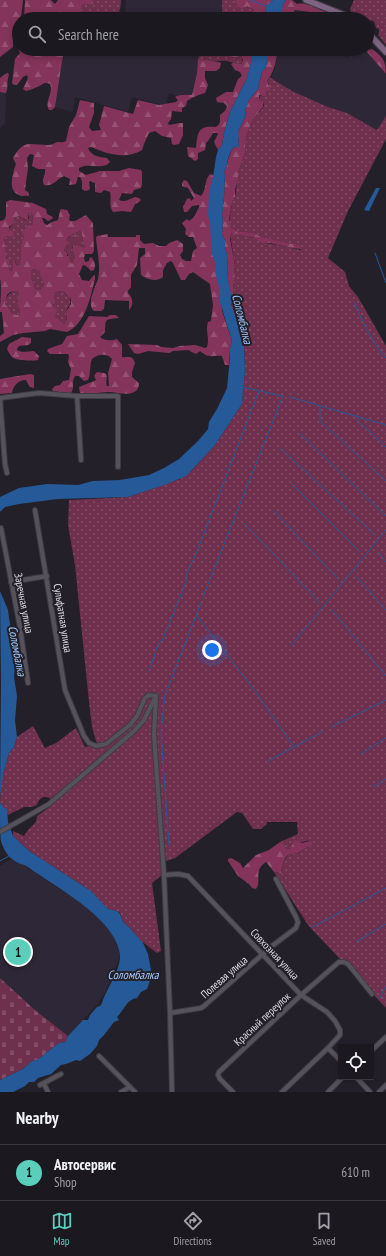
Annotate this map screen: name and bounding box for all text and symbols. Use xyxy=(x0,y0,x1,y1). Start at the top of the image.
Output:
search box xyxy=(12,12,374,56)
icon: search xyxy=(26,23,48,45)
text: Search here xyxy=(58,25,119,44)
water label: Соломбалка xyxy=(229,292,256,347)
street label: Заречная улица xyxy=(11,572,37,634)
street label: Сульфатная улица xyxy=(51,582,75,654)
water label: Соломбалка xyxy=(5,624,30,679)
your location xyxy=(202,640,222,660)
street label: Совхозная улица xyxy=(248,925,302,983)
pin: 1 xyxy=(5,937,31,967)
street label: Полевая улица xyxy=(198,953,250,1001)
water label: Соломбалка xyxy=(108,967,160,982)
street label: Красный переулок xyxy=(231,989,294,1049)
map controls xyxy=(338,1044,374,1080)
button: locate xyxy=(338,1044,374,1080)
text: Nearby xyxy=(16,1107,59,1129)
text: Автосервис xyxy=(54,1155,116,1174)
text: 1 xyxy=(26,1164,32,1181)
text: 610 m xyxy=(341,1164,370,1181)
text: Shop xyxy=(54,1174,77,1191)
tab: Map xyxy=(51,1210,73,1248)
tab: Directions xyxy=(174,1210,212,1248)
tab: Saved xyxy=(313,1210,335,1248)

